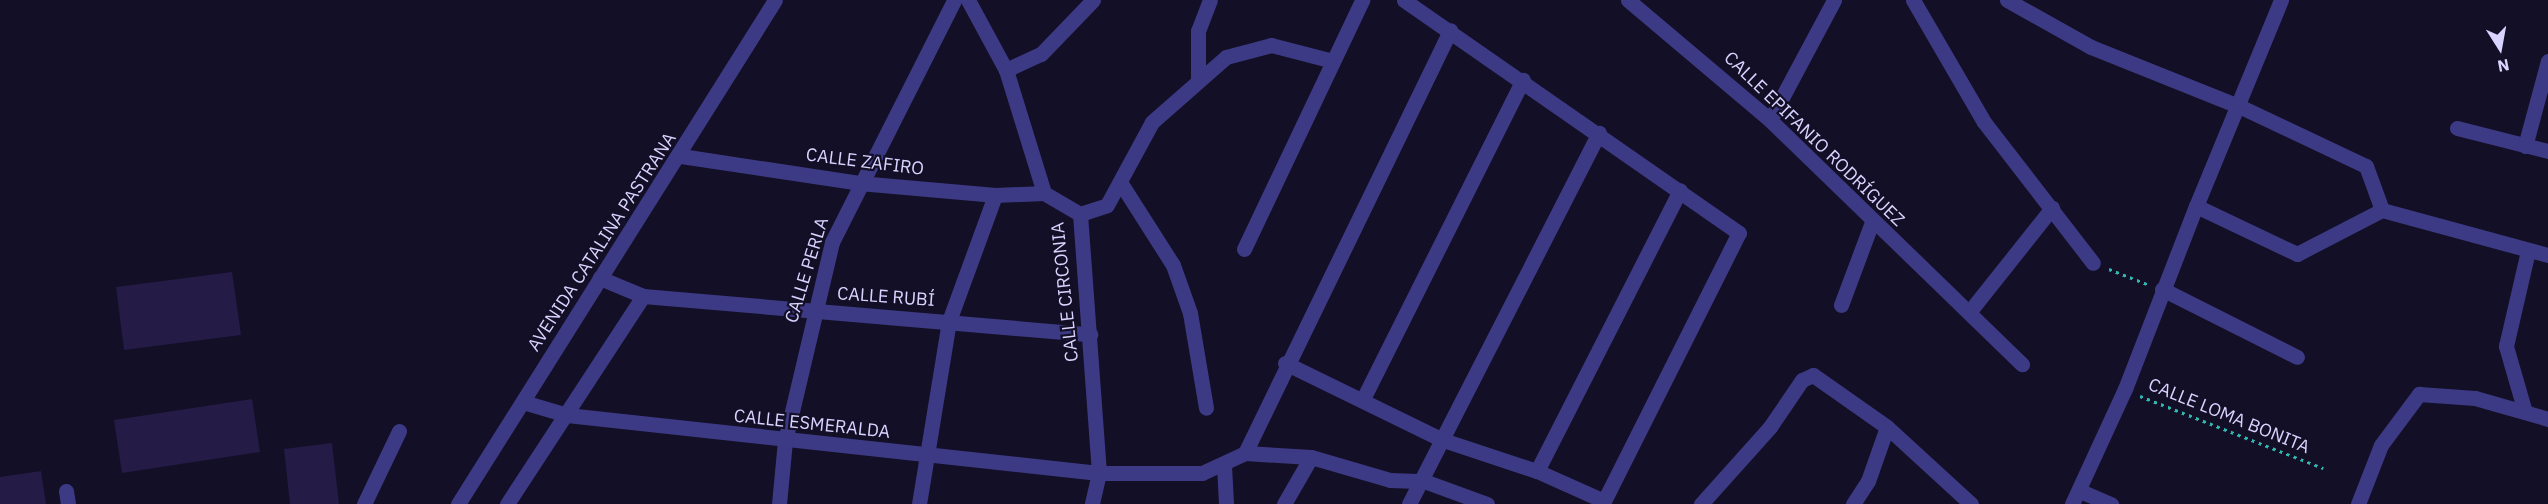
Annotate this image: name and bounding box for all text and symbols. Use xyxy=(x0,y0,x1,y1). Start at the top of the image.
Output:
north arrow xyxy=(2470,18,2530,78)
street label: CALLE EPIFANIO RODRÍGUEZ xyxy=(1719,47,1909,231)
text: N xyxy=(2496,55,2511,77)
street label: AVENIDA CATALINA PASTRANA xyxy=(523,129,681,355)
street label: CALLE ZAFIRO xyxy=(805,144,925,180)
street label: CALLE PERLA xyxy=(781,215,833,325)
street label: CALLE CIRCONIA xyxy=(1047,221,1083,363)
street label: CALLE RUBÍ xyxy=(836,283,936,311)
street label: CALLE LOMA BONITA xyxy=(2145,374,2313,458)
street label: CALLE ESMERALDA xyxy=(733,405,891,443)

